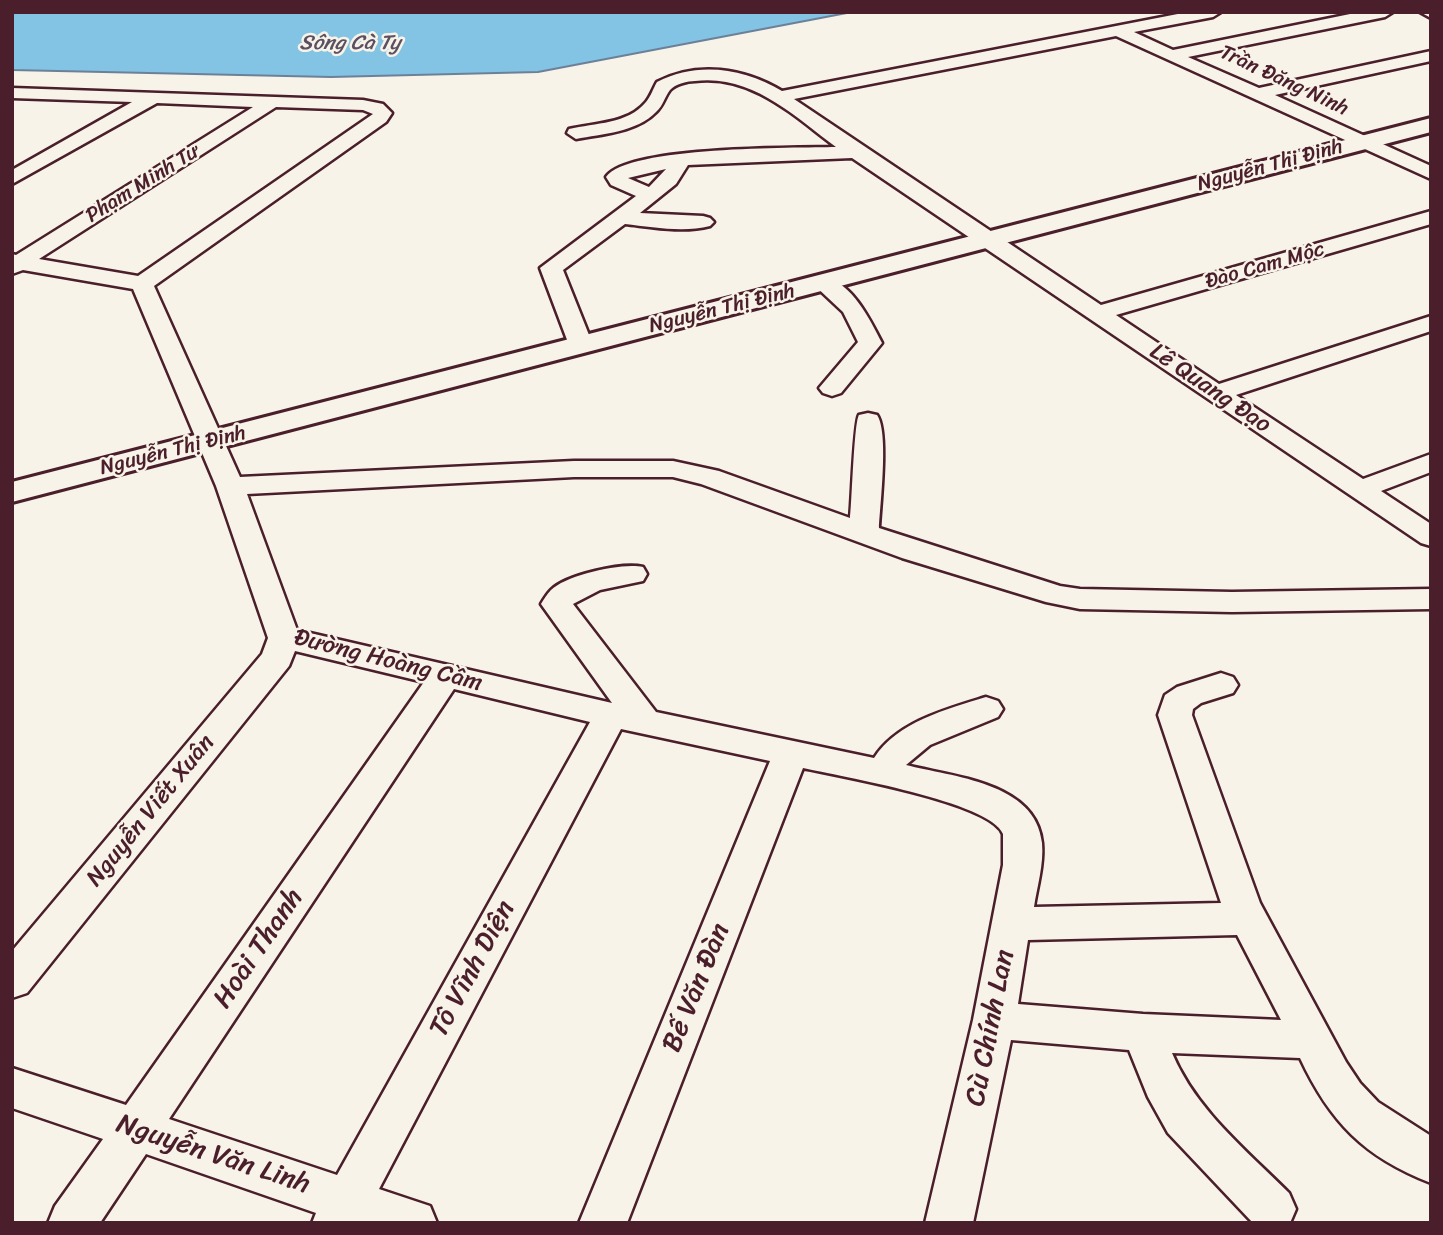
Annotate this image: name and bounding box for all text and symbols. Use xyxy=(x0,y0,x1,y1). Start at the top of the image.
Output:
water label: Sông Cà Ty xyxy=(299,31,401,57)
street label: Trần Đăng Ninh xyxy=(1216,40,1352,122)
street label: Nguyễn Thị Định xyxy=(1195,134,1345,198)
street label: Phạm Minh Tư xyxy=(81,139,205,229)
street label: Đào Cam Mộc xyxy=(1203,237,1327,295)
street label: Nguyễn Thị Định xyxy=(646,279,798,339)
street label: Lê Quang Đạo xyxy=(1144,338,1276,440)
street label: Nguyễn Thị Định xyxy=(97,421,249,481)
street label: Đường Hoàng Cầm xyxy=(291,624,485,698)
street label: Nguyễn Viết Xuân xyxy=(81,729,221,893)
street label: Hoài Thanh xyxy=(207,883,311,1015)
street label: Tô Vĩnh Diện xyxy=(423,895,523,1043)
street label: Bế Văn Đàn xyxy=(656,919,738,1057)
street label: Cù Chính Lan xyxy=(959,947,1023,1109)
street label: Nguyễn Văn Linh xyxy=(112,1108,314,1202)

